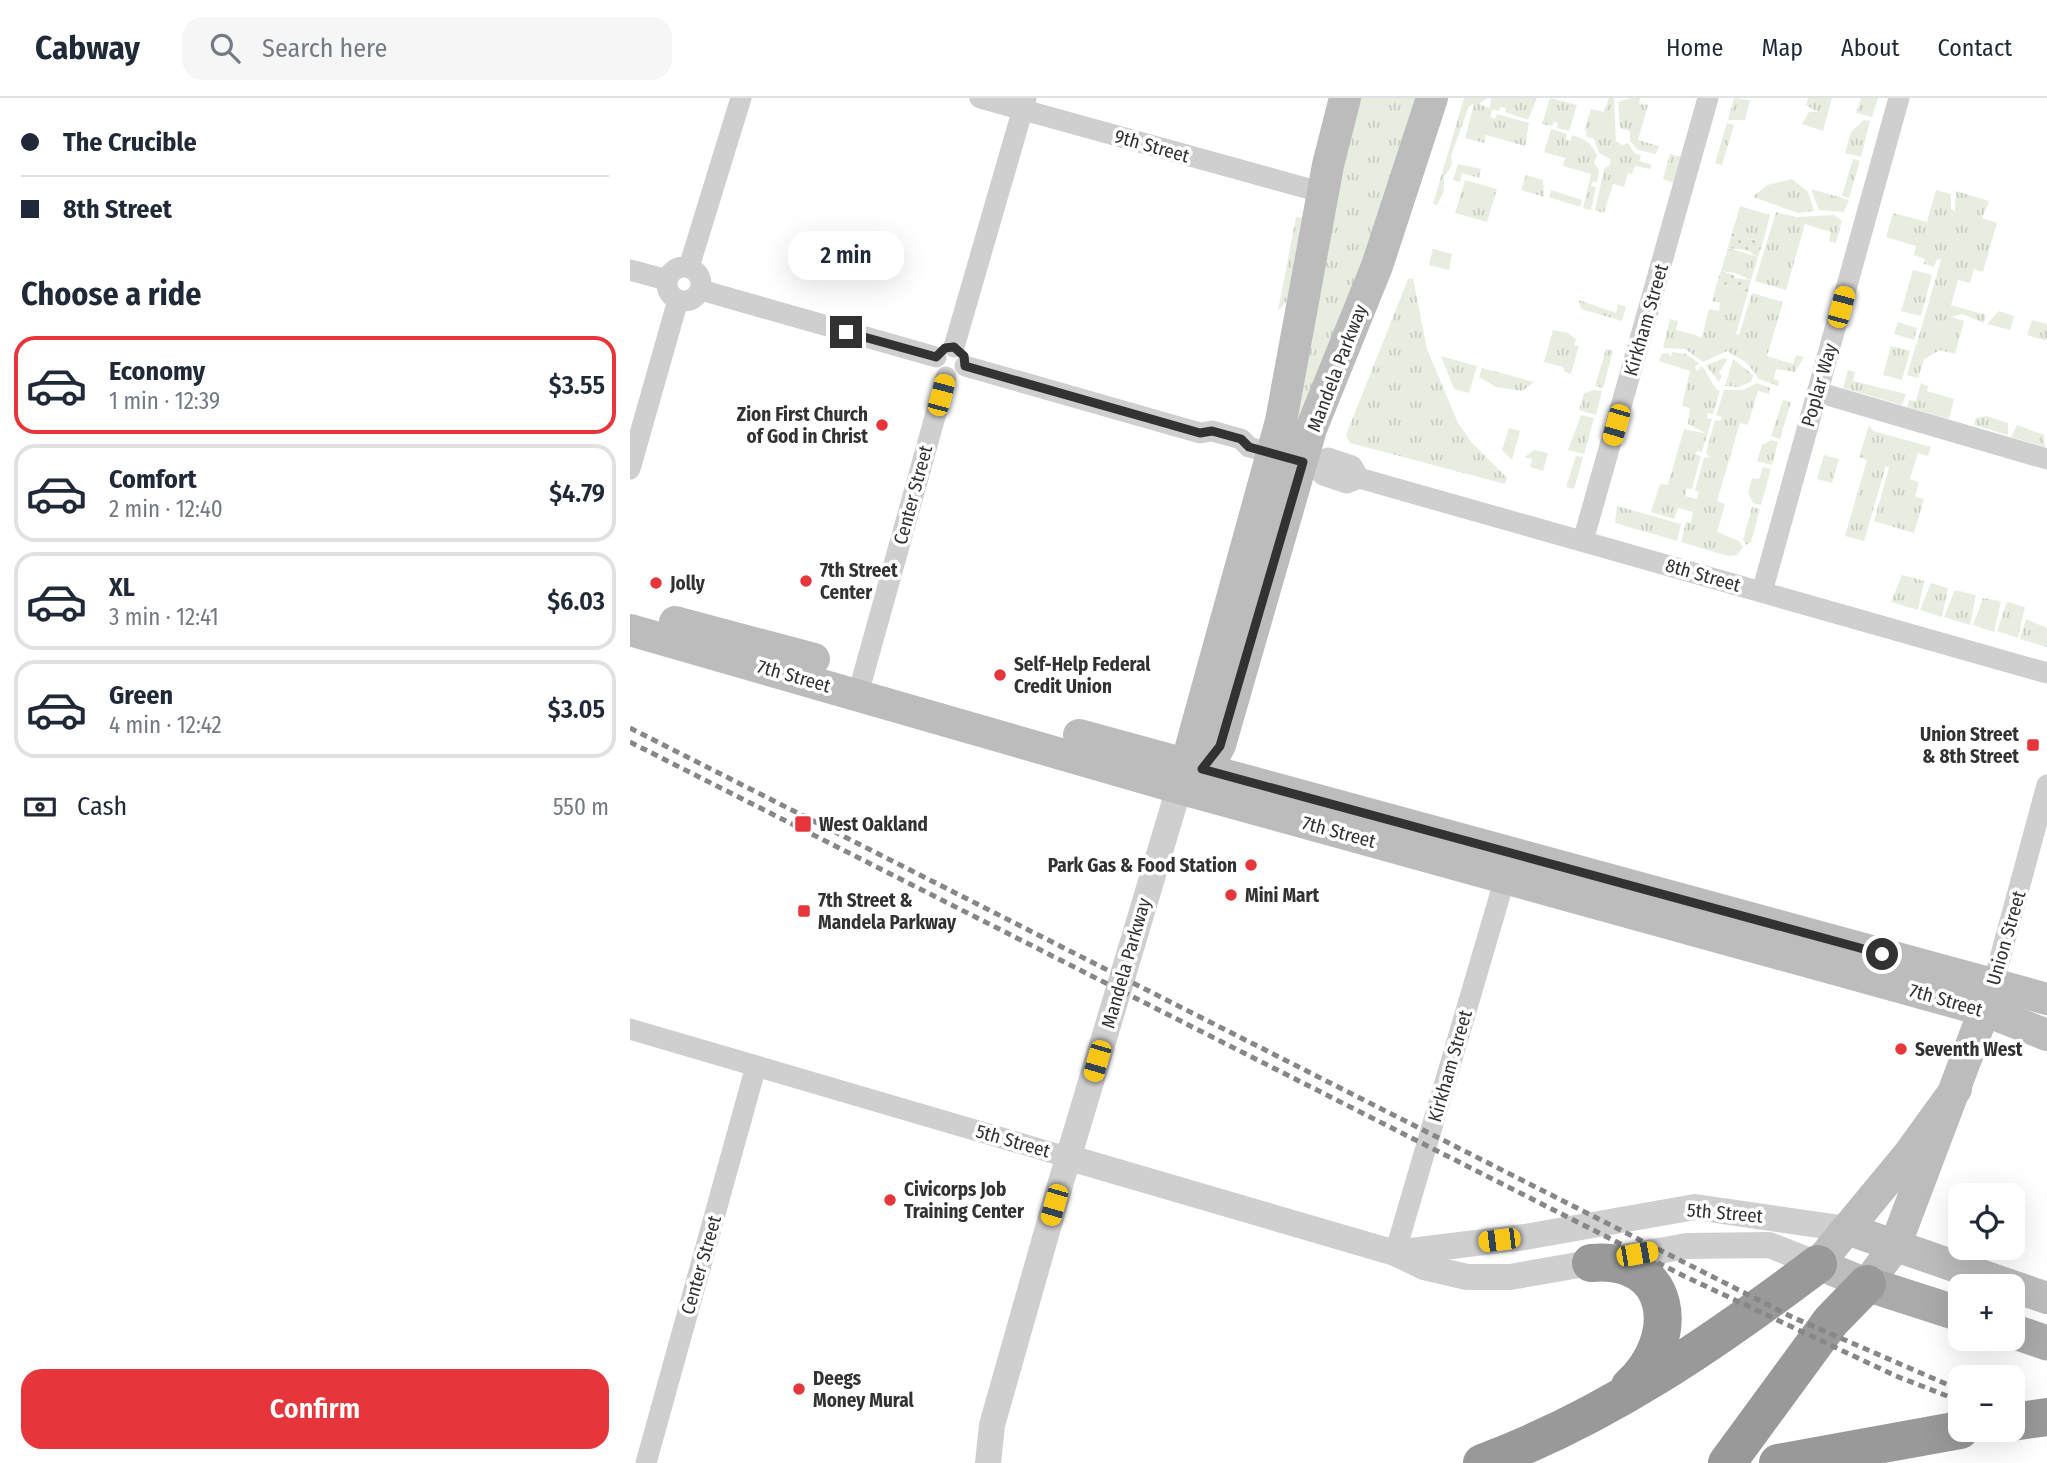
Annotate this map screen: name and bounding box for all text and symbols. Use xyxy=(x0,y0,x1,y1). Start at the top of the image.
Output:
search box xyxy=(182,17,672,80)
text: Cabway xyxy=(35,28,140,68)
icon: search xyxy=(206,29,244,67)
text: Search here xyxy=(262,33,387,64)
text: Home xyxy=(1666,34,1723,62)
text: Map xyxy=(1761,34,1803,62)
text: About xyxy=(1841,34,1899,62)
text: Contact xyxy=(1937,34,2012,62)
street label: 9th Street xyxy=(1112,124,1193,168)
text: The Crucible xyxy=(63,127,197,158)
text: 8th Street xyxy=(63,194,172,225)
callout: 2 min xyxy=(788,230,904,280)
text: 2 min xyxy=(820,241,872,269)
street label: Kirkham Street xyxy=(1619,261,1673,379)
text: Choose a ride xyxy=(21,275,202,313)
car xyxy=(1826,284,1857,330)
street label: Mandela Parkway xyxy=(1302,301,1372,435)
route end xyxy=(830,316,862,348)
street label: Poplar Way xyxy=(1796,340,1842,429)
icon: car xyxy=(25,354,88,417)
text: Economy xyxy=(109,356,205,387)
text: $3.55 xyxy=(549,370,605,401)
car xyxy=(926,372,957,418)
text: 1 min · 12:39 xyxy=(109,387,220,415)
car xyxy=(1601,402,1632,448)
place label: Zion First Church of God in Christ xyxy=(737,403,868,448)
marker: Zion First Church of God in Christ xyxy=(874,417,890,433)
street label: Center Street xyxy=(889,442,937,547)
icon: car xyxy=(25,462,88,525)
text: Comfort xyxy=(109,464,197,495)
text: $4.79 xyxy=(549,478,605,509)
text: 2 min · 12:40 xyxy=(109,495,223,523)
street label: 8th Street xyxy=(1663,553,1744,597)
place label: 7th Street Center xyxy=(820,559,898,604)
icon: car xyxy=(25,570,88,633)
text: XL xyxy=(109,572,135,603)
place label: Jolly xyxy=(669,572,706,595)
marker: 7th Street Center xyxy=(798,573,814,589)
marker: Jolly xyxy=(648,575,664,591)
text: $6.03 xyxy=(547,586,605,617)
text: 3 min · 12:41 xyxy=(109,603,219,631)
place label: Self-Help Federal Credit Union xyxy=(1014,653,1151,698)
street label: 7th Street xyxy=(755,655,834,698)
marker: Self-Help Federal Credit Union xyxy=(992,667,1008,683)
icon: car xyxy=(25,678,88,741)
text: Green xyxy=(109,680,173,711)
text: $3.05 xyxy=(548,694,605,725)
text: 4 min · 12:42 xyxy=(109,711,222,739)
place label: Union Street & 8th Street xyxy=(1920,723,2019,768)
marker: Union Street & 8th Street xyxy=(2025,737,2041,753)
icon: cash xyxy=(21,788,59,826)
text: Cash xyxy=(77,791,127,822)
text: 550 m xyxy=(553,793,609,821)
street label: 7th Street xyxy=(1300,811,1379,853)
place label: West Oakland xyxy=(819,813,928,836)
marker: West Oakland xyxy=(793,814,813,834)
place label: Park Gas & Food Station xyxy=(1048,854,1237,877)
marker: Park Gas & Food Station xyxy=(1243,857,1259,873)
place label: Mini Mart xyxy=(1245,884,1320,907)
marker: Mini Mart xyxy=(1223,887,1239,903)
street label: Union Street xyxy=(1982,887,2031,988)
place label: 7th Street & Mandela Parkway xyxy=(818,889,957,934)
street label: Mandela Parkway xyxy=(1096,895,1156,1031)
marker: 7th Street & Mandela Parkway xyxy=(796,903,812,919)
route start xyxy=(1866,938,1898,970)
street label: 7th Street xyxy=(1907,979,1986,1022)
street label: Kirkham Street xyxy=(1423,1007,1477,1125)
car xyxy=(1082,1038,1113,1084)
place label: Seventh West xyxy=(1915,1038,2023,1061)
marker: Seventh West xyxy=(1893,1041,1909,1057)
street label: 5th Street xyxy=(973,1119,1053,1163)
place label: Civicorps Job Training Center xyxy=(904,1178,1025,1223)
car xyxy=(1039,1182,1070,1228)
map controls xyxy=(1948,1183,2025,1442)
button: locate xyxy=(1948,1183,2025,1260)
marker: Civicorps Job Training Center xyxy=(882,1192,898,1208)
street label: 5th Street xyxy=(1686,1198,1765,1228)
street label: Center Street xyxy=(676,1212,726,1317)
car xyxy=(1477,1227,1522,1253)
car xyxy=(1615,1240,1660,1268)
button: + xyxy=(1948,1274,2025,1351)
button: − xyxy=(1948,1365,2025,1442)
place label: Deegs Money Mural xyxy=(813,1367,914,1412)
button: Confirm xyxy=(21,1369,609,1449)
marker: Deegs Money Mural xyxy=(791,1381,807,1397)

